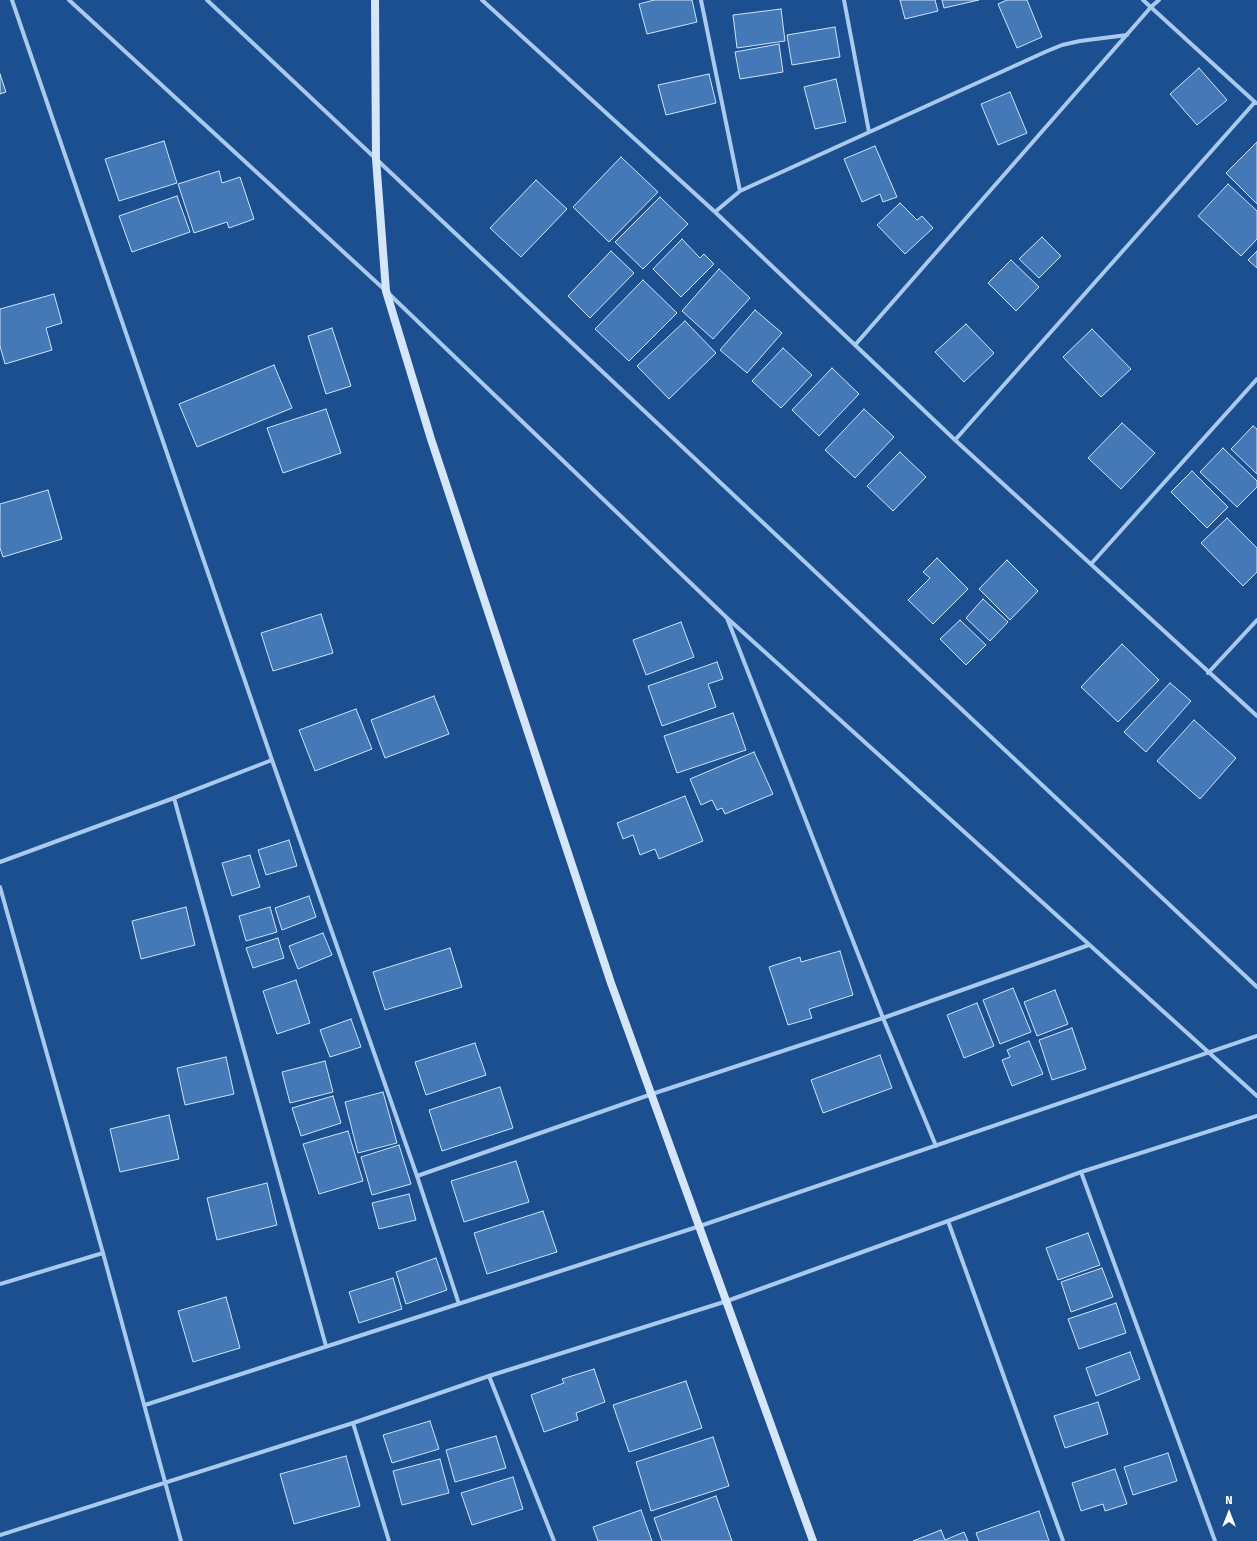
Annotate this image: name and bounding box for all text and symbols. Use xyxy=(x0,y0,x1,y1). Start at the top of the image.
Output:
north arrow xyxy=(1209,1493,1249,1533)
text: N xyxy=(1225,1494,1233,1507)

